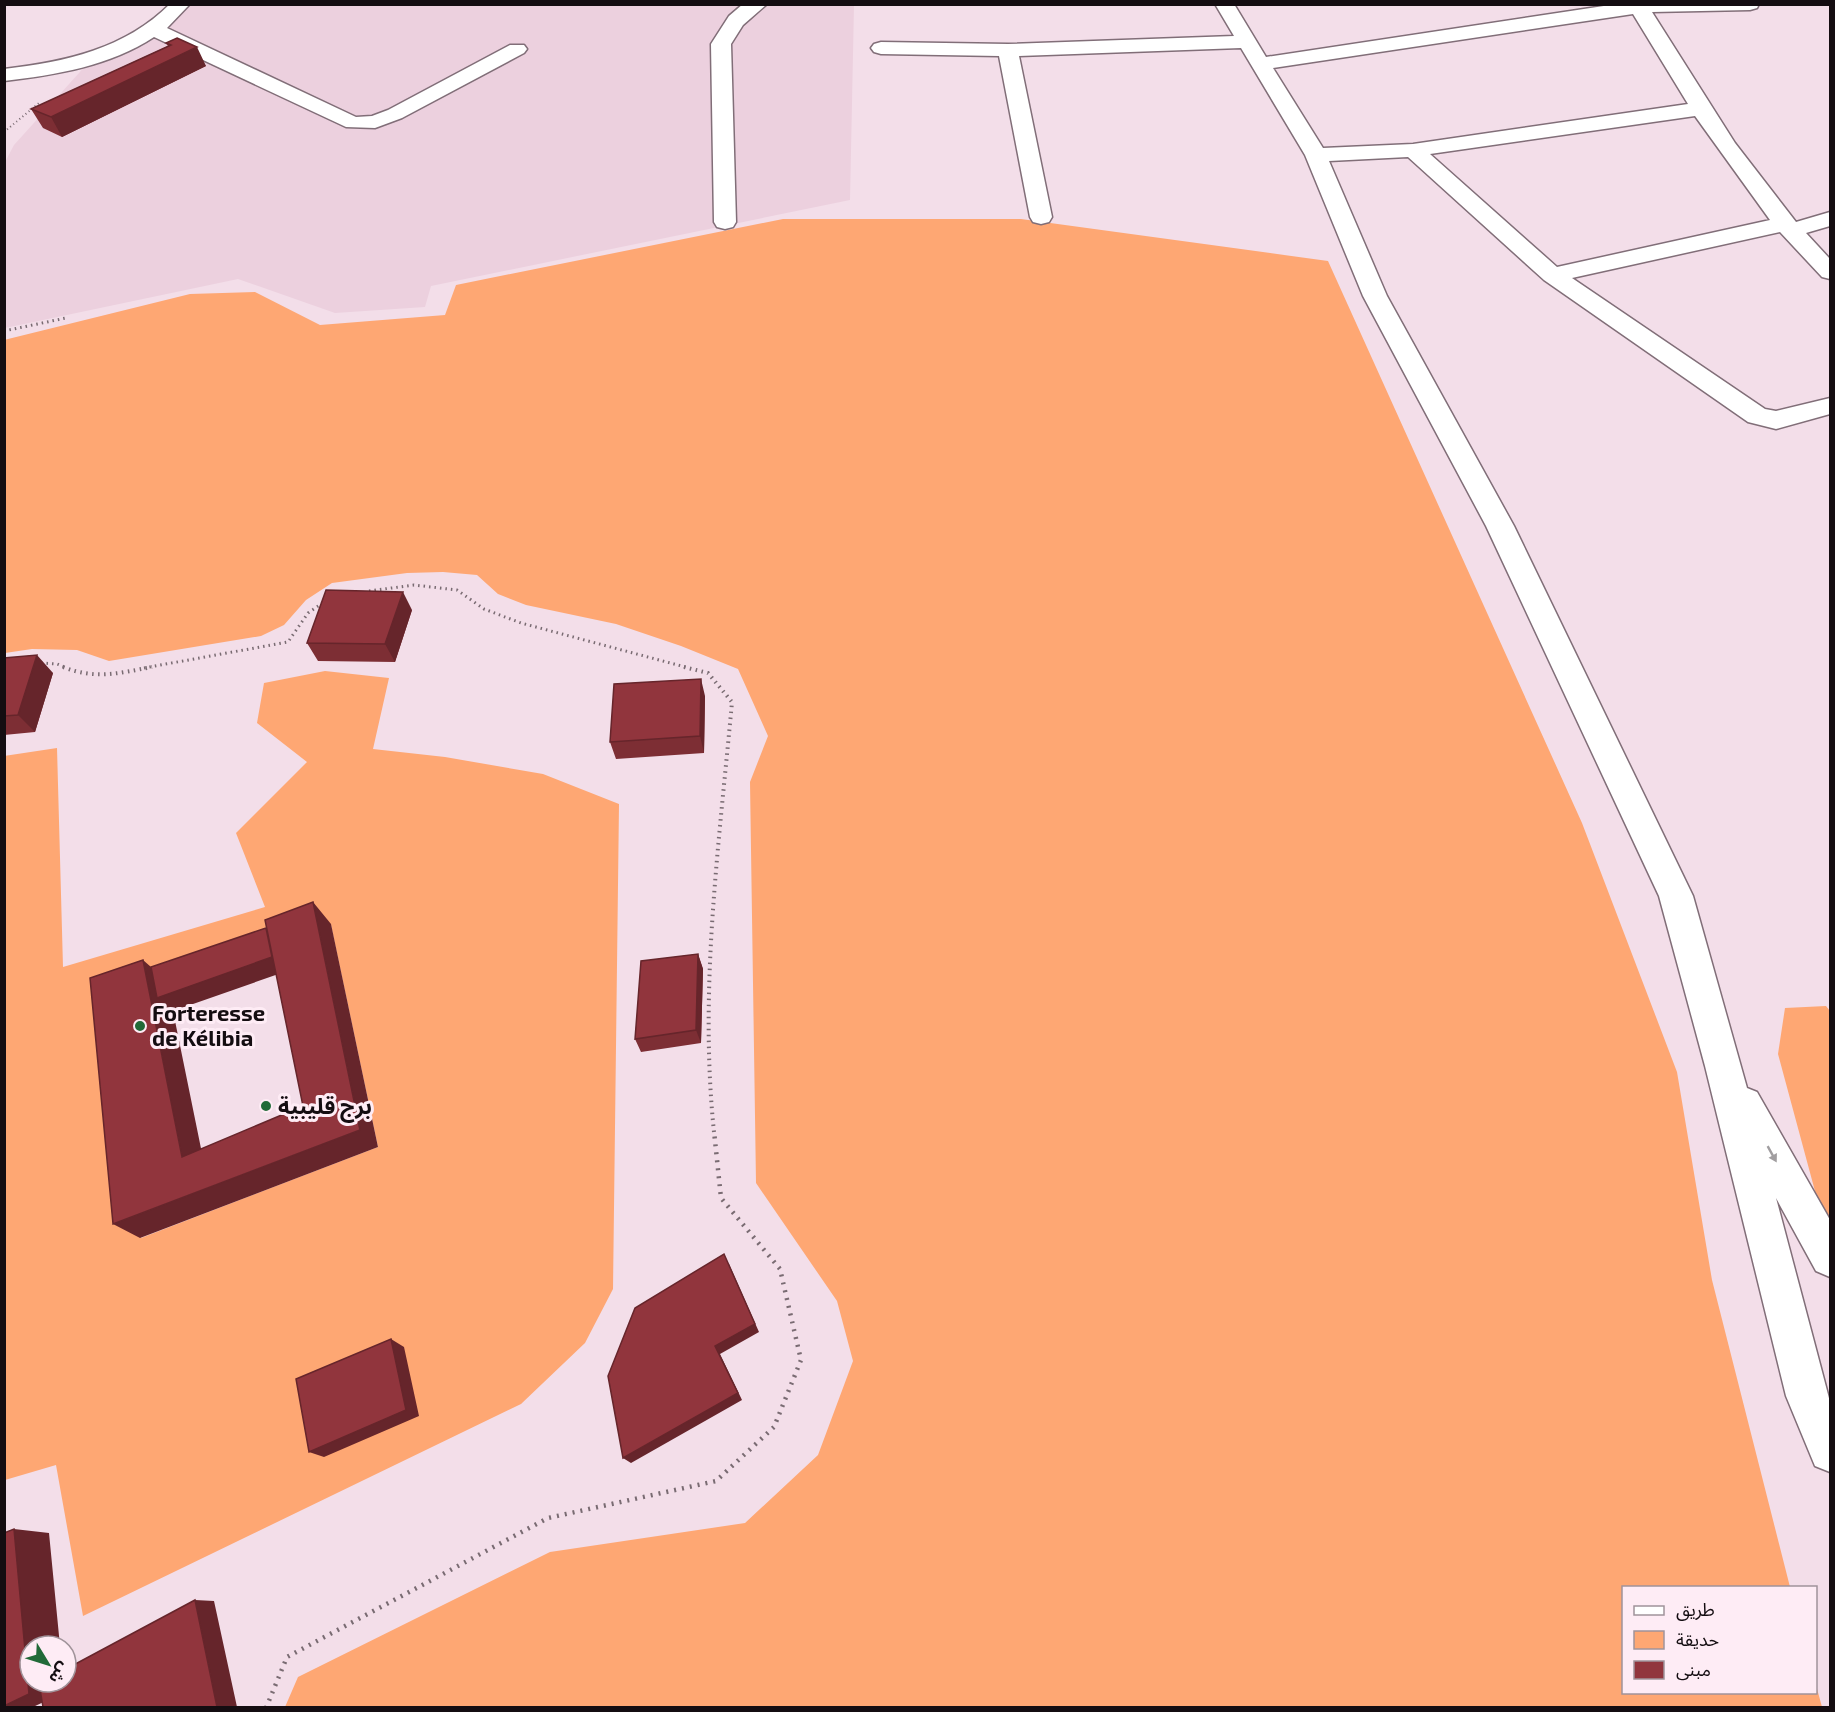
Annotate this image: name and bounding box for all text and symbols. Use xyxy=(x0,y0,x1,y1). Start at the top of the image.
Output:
place label: Forteresse de Kélibia xyxy=(152,999,265,1050)
marker: Forteresse de Kélibia xyxy=(133,1019,147,1033)
place label: برج قليبية xyxy=(278,1092,372,1123)
marker: برج قليبية xyxy=(259,1099,273,1113)
one-way arrow xyxy=(1767,1146,1777,1163)
legend xyxy=(1622,1586,1817,1694)
text: طريق xyxy=(1676,1598,1715,1621)
text: حديقة xyxy=(1676,1628,1719,1650)
north arrow xyxy=(18,1634,78,1694)
text: ش xyxy=(45,1658,74,1688)
text: مبنى xyxy=(1676,1658,1711,1681)

